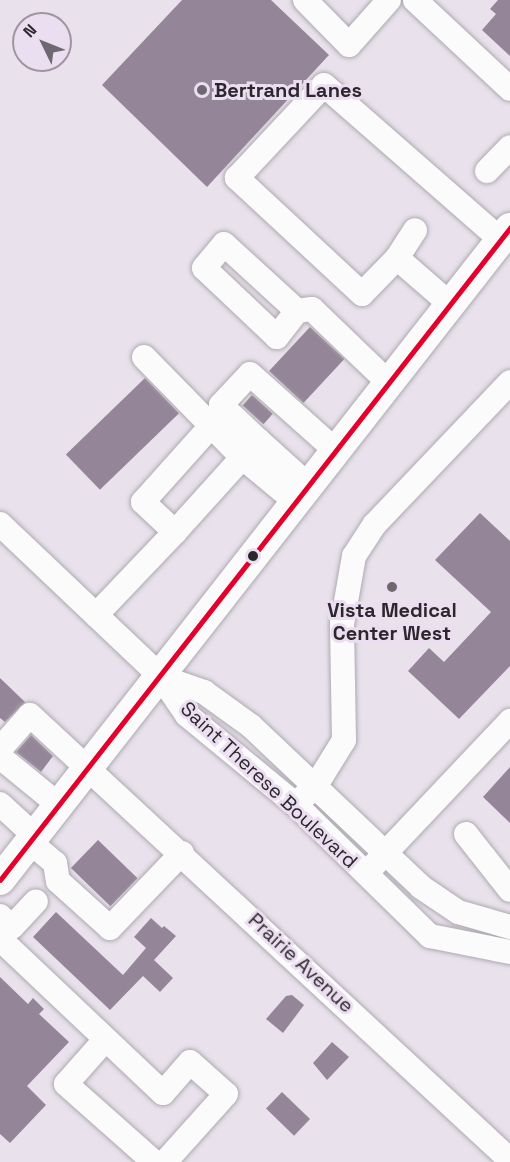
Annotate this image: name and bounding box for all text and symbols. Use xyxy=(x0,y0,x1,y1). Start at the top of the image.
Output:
north arrow xyxy=(12,12,72,72)
text: N xyxy=(19,20,41,42)
place label: Bertrand Lanes xyxy=(214,78,362,102)
marker: Bertrand Lanes xyxy=(195,83,209,97)
unlabelled marker xyxy=(247,550,259,562)
marker: Vista Medical Center West xyxy=(383,578,401,596)
place label: Vista Medical Center West xyxy=(327,598,457,645)
street label: Saint Therese Boulevard xyxy=(175,697,363,873)
street label: Prairie Avenue xyxy=(243,908,359,1018)

